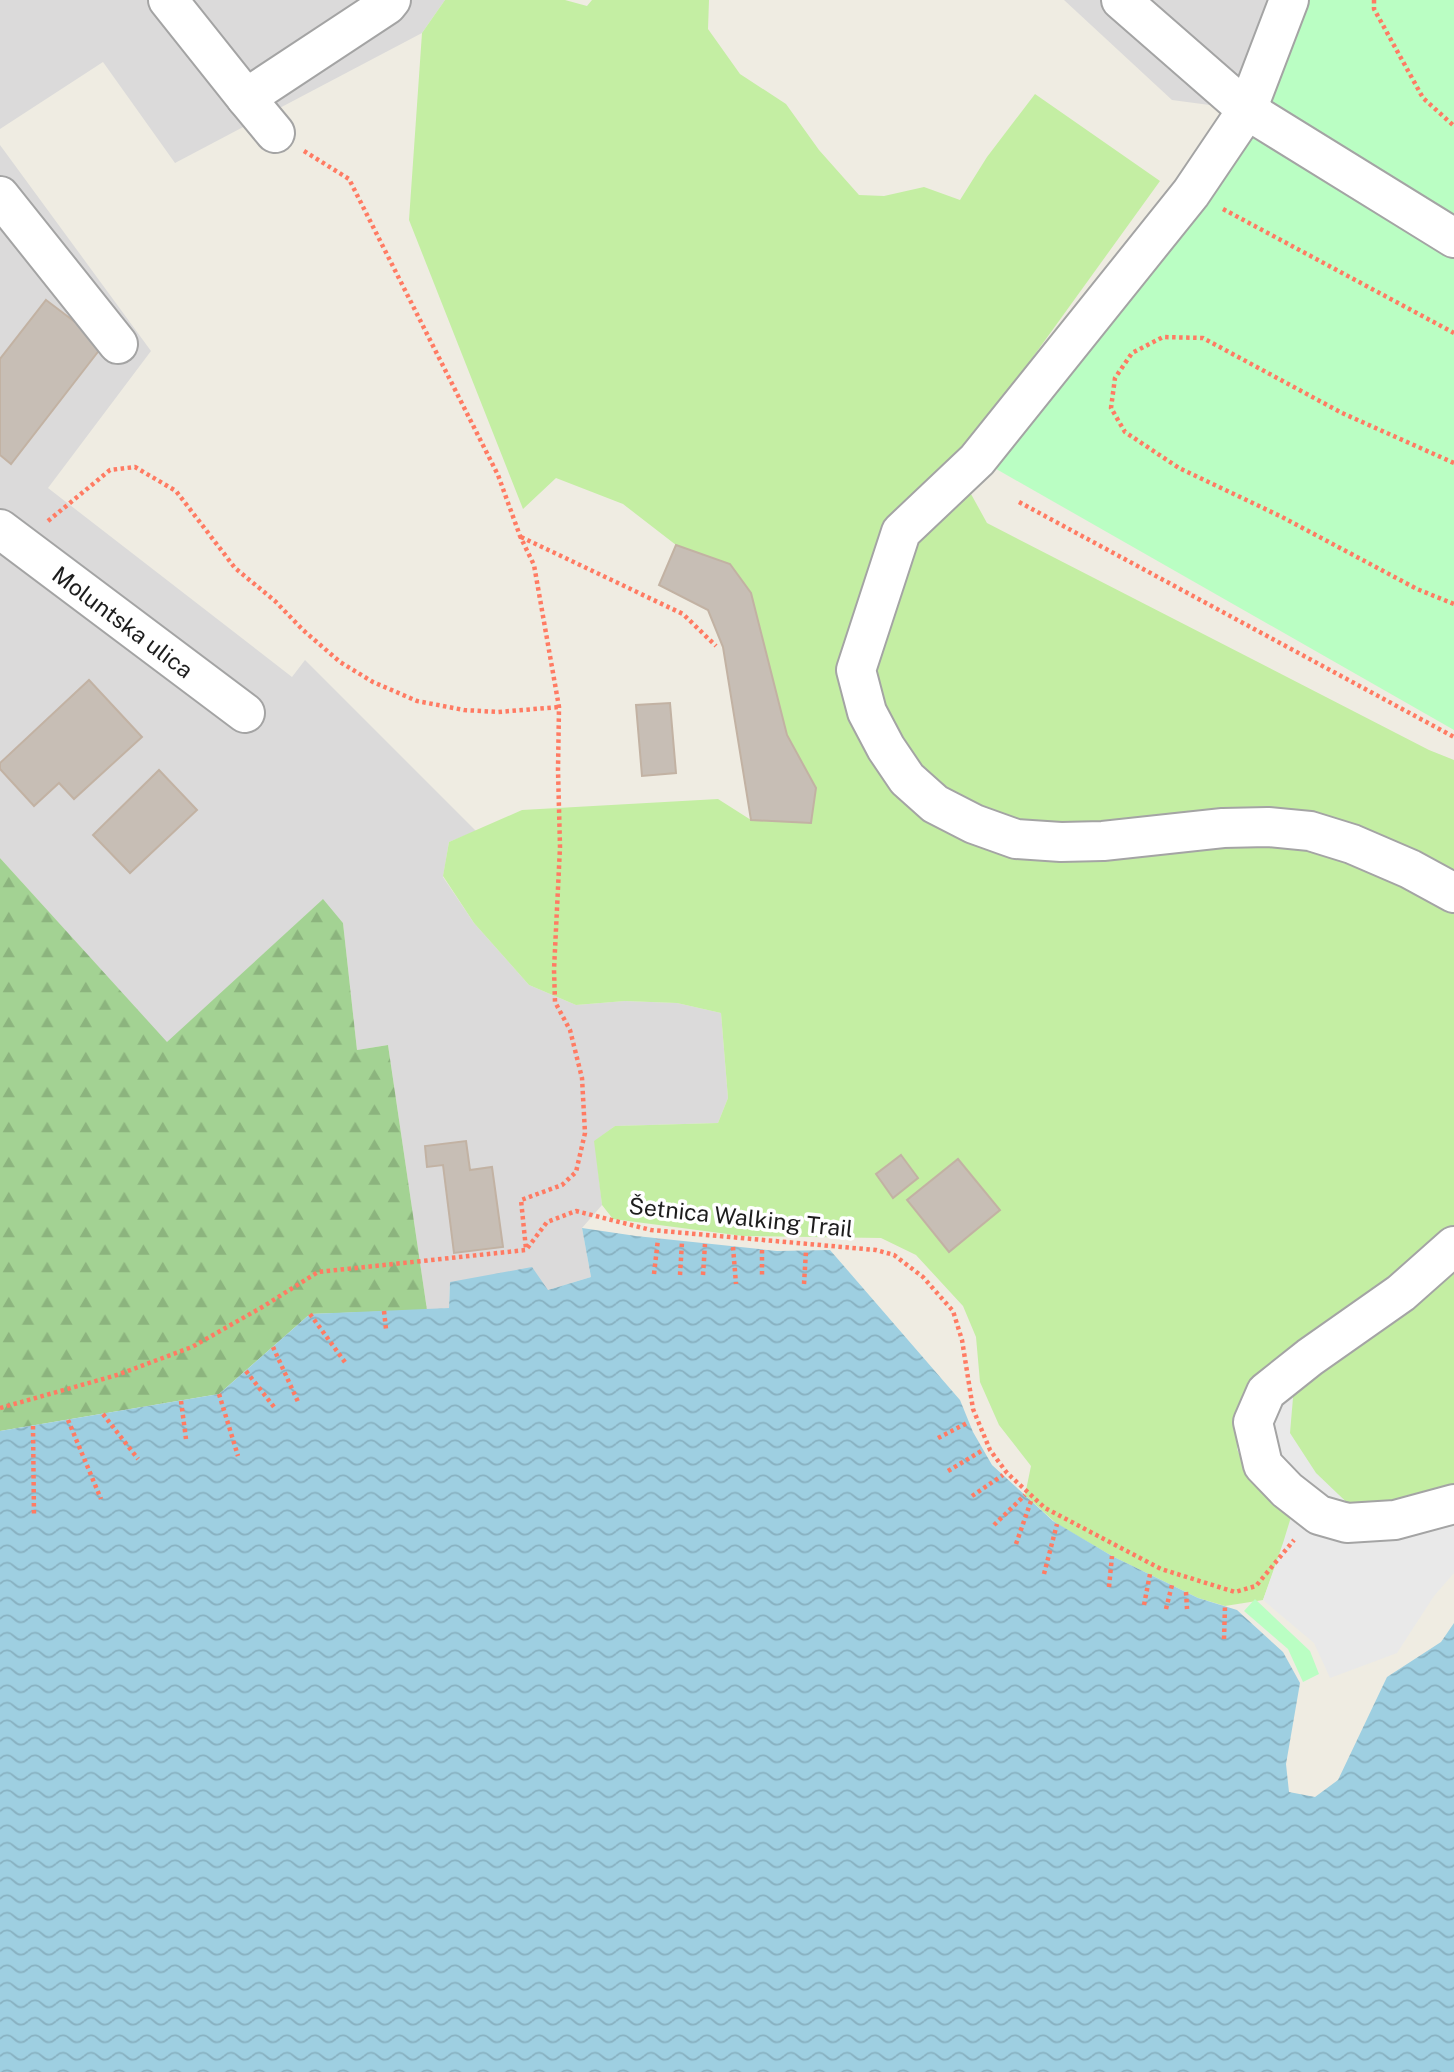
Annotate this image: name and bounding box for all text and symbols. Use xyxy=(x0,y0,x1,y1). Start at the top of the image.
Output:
street label: Moluntska ulica xyxy=(48,560,199,683)
street label: Šetnica Walking Trail xyxy=(628,1192,854,1242)

